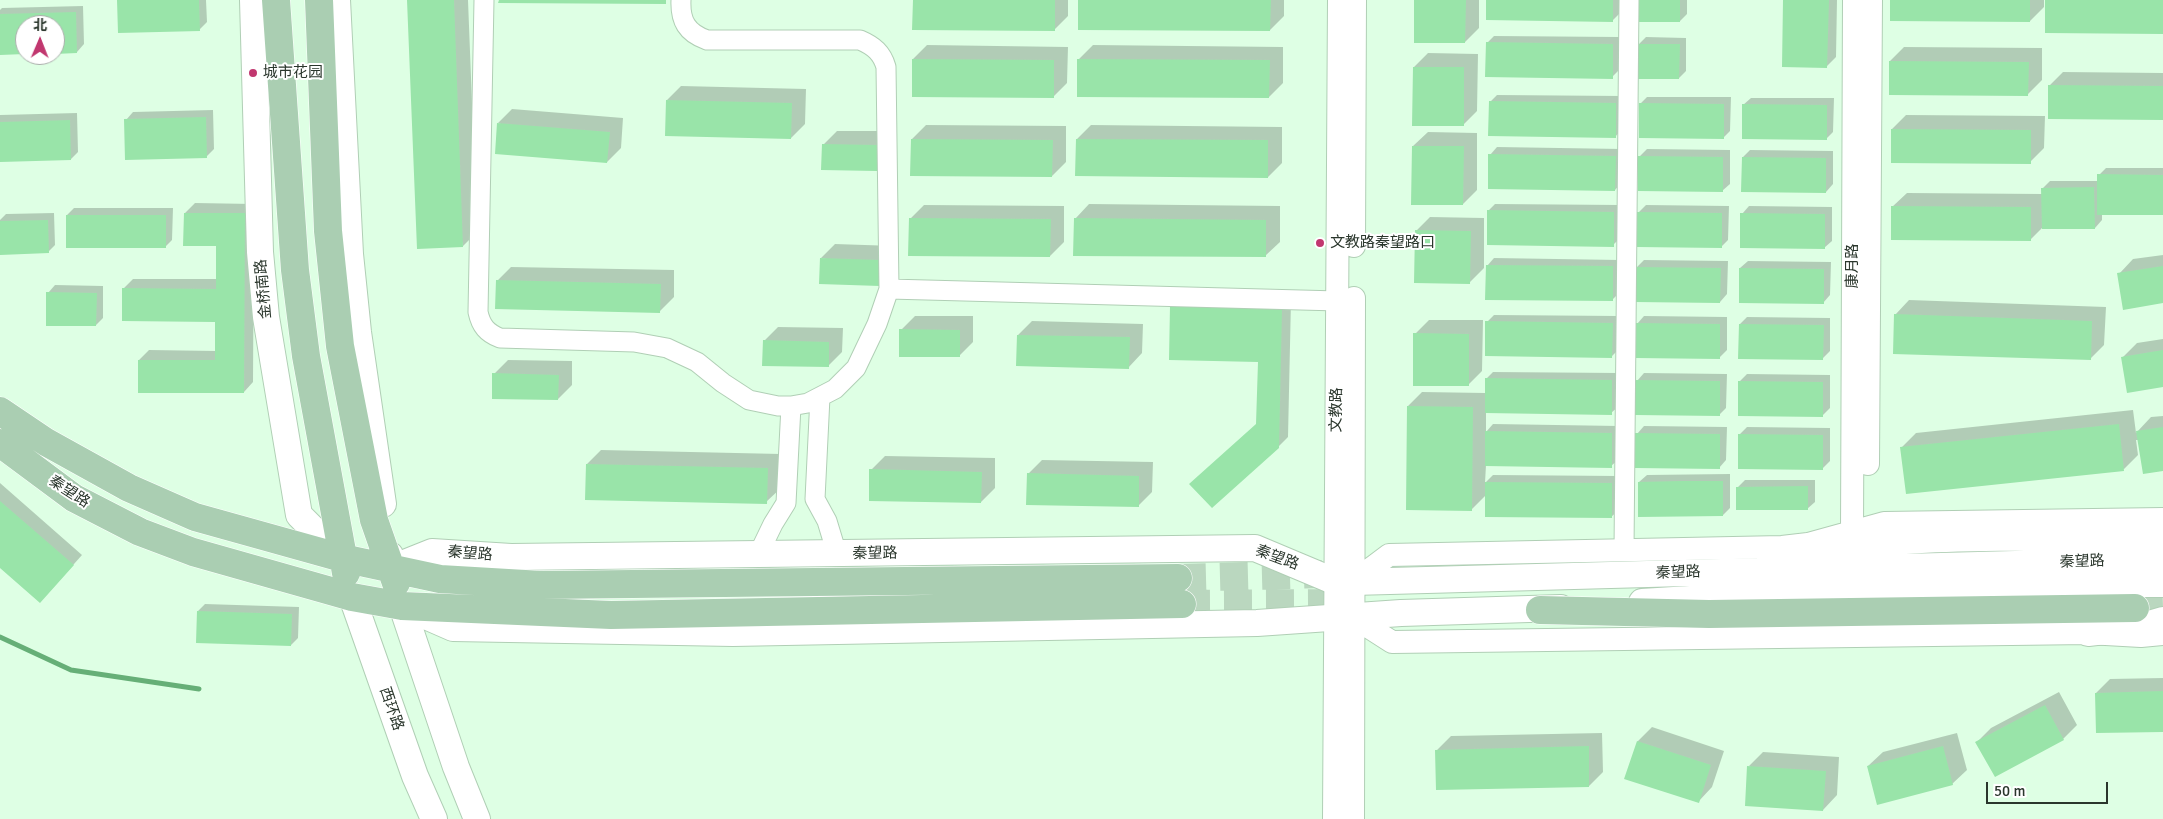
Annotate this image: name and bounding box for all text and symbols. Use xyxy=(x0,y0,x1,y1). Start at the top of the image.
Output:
north arrow xyxy=(15,15,65,65)
text: 北 xyxy=(33,17,47,34)
place label: 城市花园 xyxy=(263,64,323,82)
marker: 城市花园 xyxy=(247,67,259,79)
place label: 文教路秦望路口 xyxy=(1330,234,1435,252)
marker: 文教路秦望路口 xyxy=(1314,237,1326,249)
street label: 康月路 xyxy=(1844,244,1862,288)
street label: 金桥南路 xyxy=(252,258,276,320)
street label: 文教路 xyxy=(1328,387,1346,433)
street label: 秦望路 xyxy=(45,472,93,512)
street label: 秦望路 xyxy=(1253,542,1301,574)
street label: 秦望路 xyxy=(447,543,493,565)
street label: 秦望路 xyxy=(852,545,898,563)
street label: 秦望路 xyxy=(2059,552,2105,572)
street label: 秦望路 xyxy=(1655,563,1701,583)
street label: 西环路 xyxy=(375,685,407,733)
scale bar xyxy=(1988,772,2110,804)
text: 50 m xyxy=(1994,782,2025,800)

